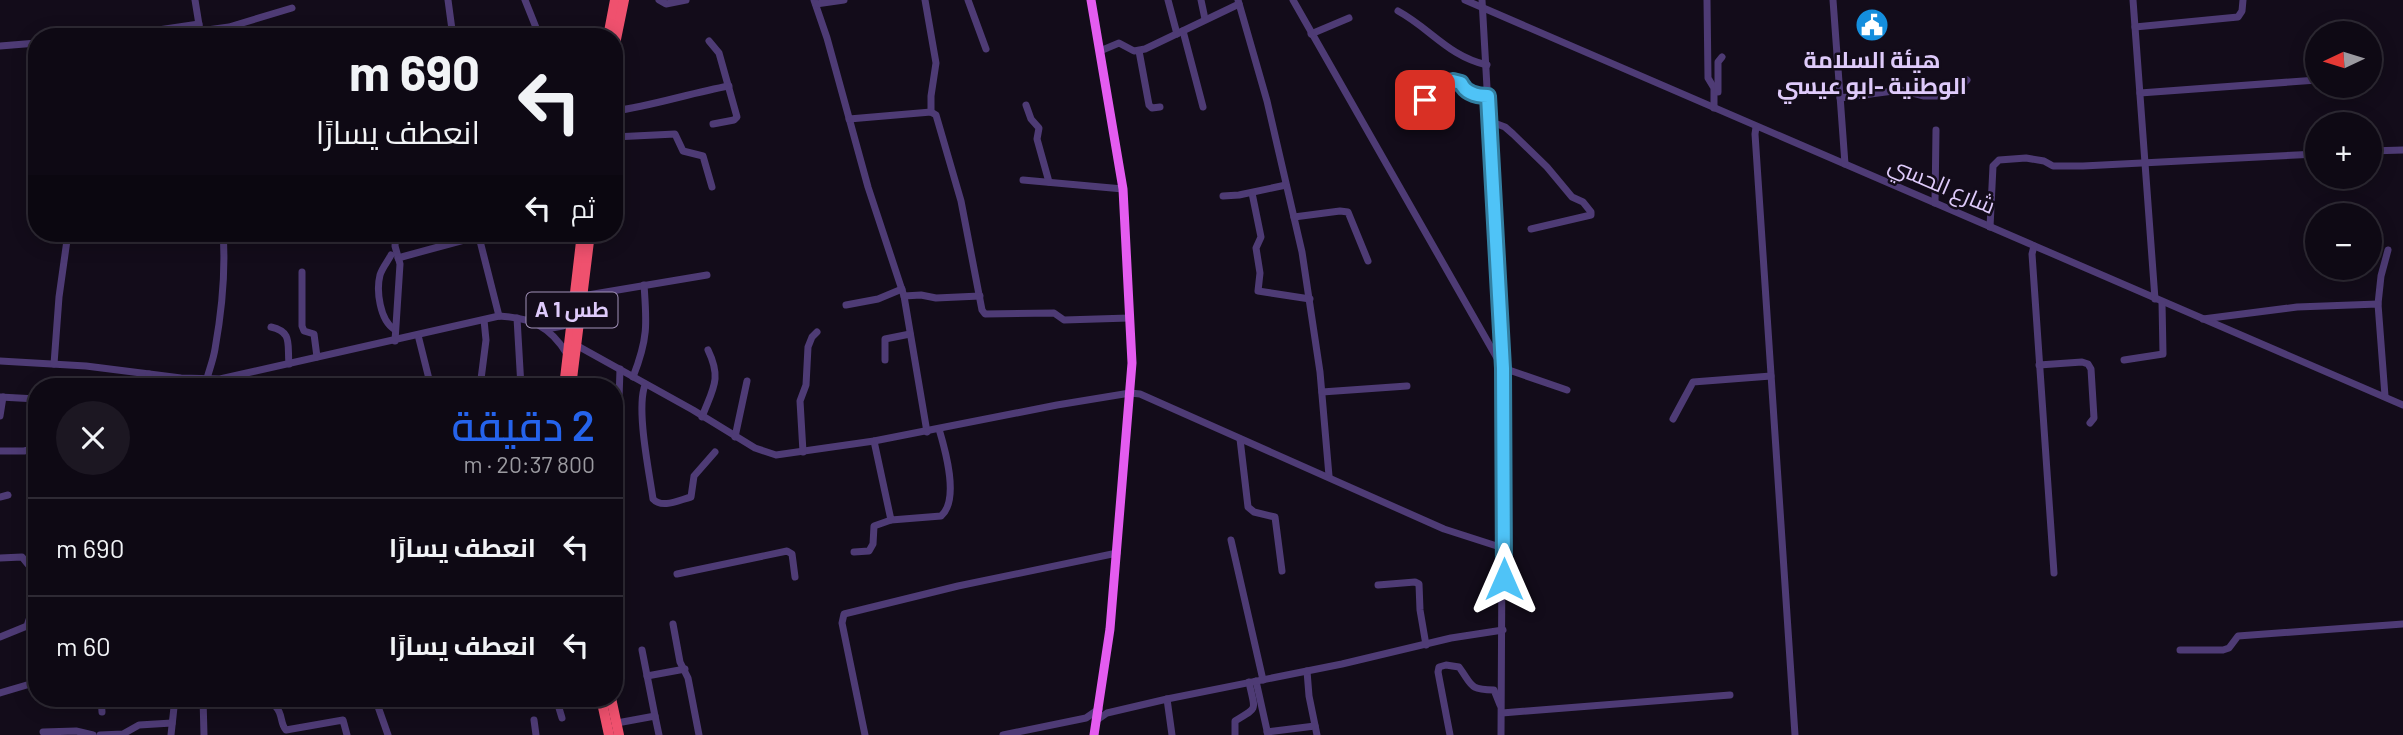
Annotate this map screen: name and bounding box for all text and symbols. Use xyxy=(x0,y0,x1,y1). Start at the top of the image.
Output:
public building icon: هيئة السلامة الوطنية -ابو عيسي xyxy=(1853,6,1891,44)
north arrow xyxy=(2305,21,2382,98)
map controls xyxy=(2305,21,2382,280)
text: 690 m xyxy=(349,42,480,101)
place label: هيئة السلامة الوطنية -ابو عيسي xyxy=(1777,45,1967,104)
icon: left xyxy=(504,56,595,147)
pin xyxy=(1395,70,1455,130)
icon: arrive xyxy=(1406,81,1444,119)
text: انعطف يسارًا xyxy=(316,112,480,150)
button: + xyxy=(2305,112,2382,189)
street label: شارع الحسي xyxy=(1883,149,2000,223)
icon: left xyxy=(519,189,557,227)
text: ثم xyxy=(571,192,595,223)
button: − xyxy=(2305,203,2382,280)
road number: A 1 طس xyxy=(526,292,618,328)
text: 2 دقيقة xyxy=(452,399,595,449)
button: close xyxy=(56,401,130,475)
text: 800 m · 20:37 xyxy=(464,450,595,478)
icon: left xyxy=(557,528,595,566)
text: انعطف يسارًا xyxy=(389,531,536,562)
text: 690 m xyxy=(56,532,124,563)
position arrow xyxy=(1467,542,1541,616)
icon: left xyxy=(557,626,595,664)
text: انعطف يسارًا xyxy=(389,629,536,660)
text: 60 m xyxy=(56,630,111,661)

